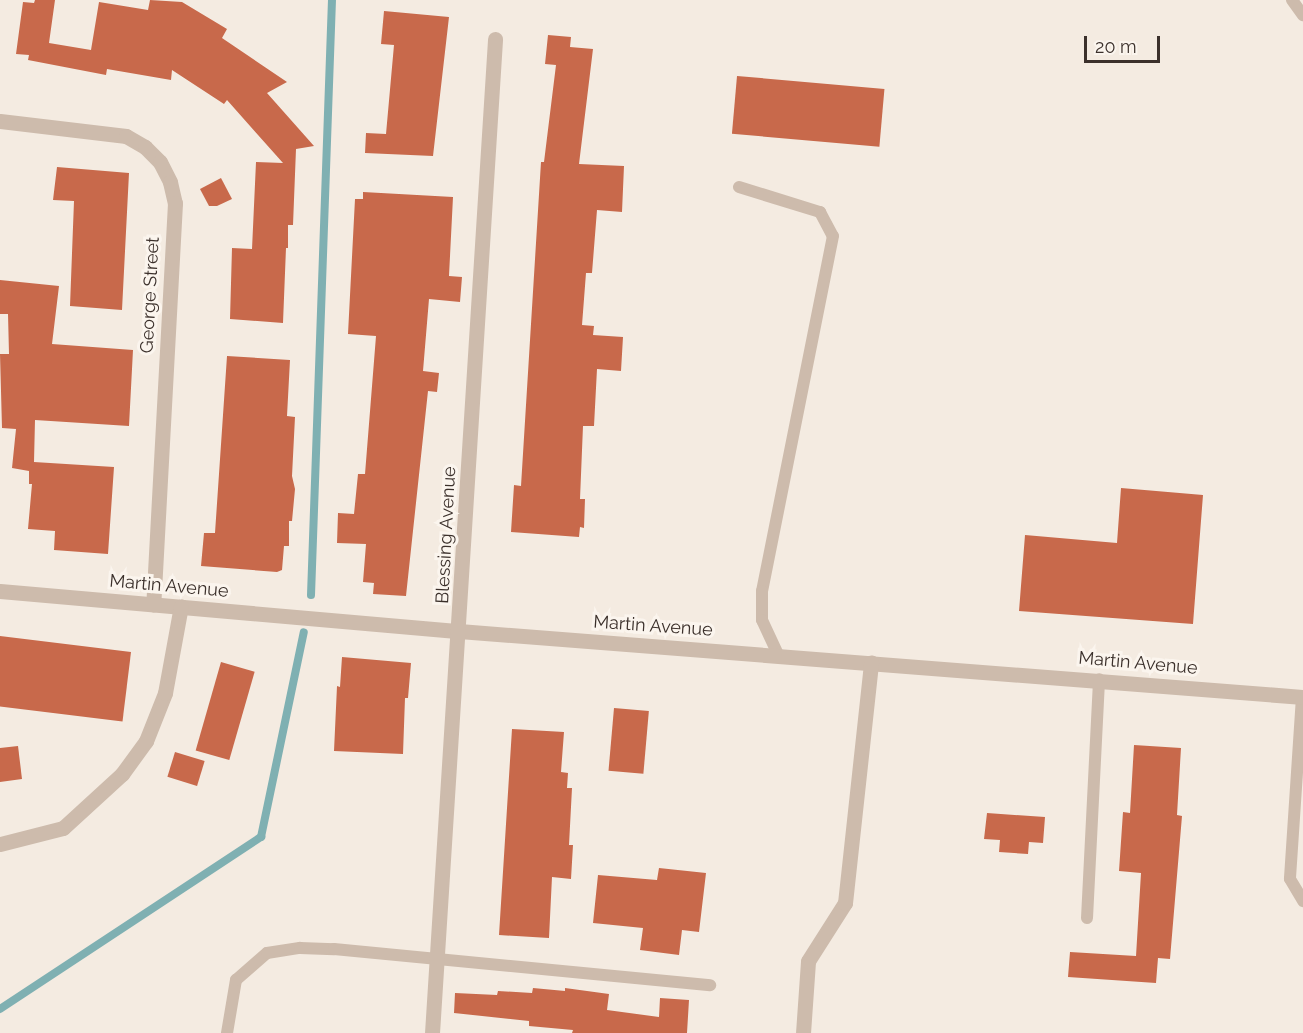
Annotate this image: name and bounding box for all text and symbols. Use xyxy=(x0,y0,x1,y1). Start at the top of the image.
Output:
scale bar xyxy=(1087,24,1164,62)
text: 20 m xyxy=(1095,36,1137,57)
street label: George Street xyxy=(136,236,164,354)
street label: Blessing Avenue xyxy=(432,465,460,605)
street label: Martin Avenue xyxy=(108,570,230,602)
street label: Martin Avenue xyxy=(592,611,714,641)
street label: Martin Avenue xyxy=(1077,647,1199,679)

